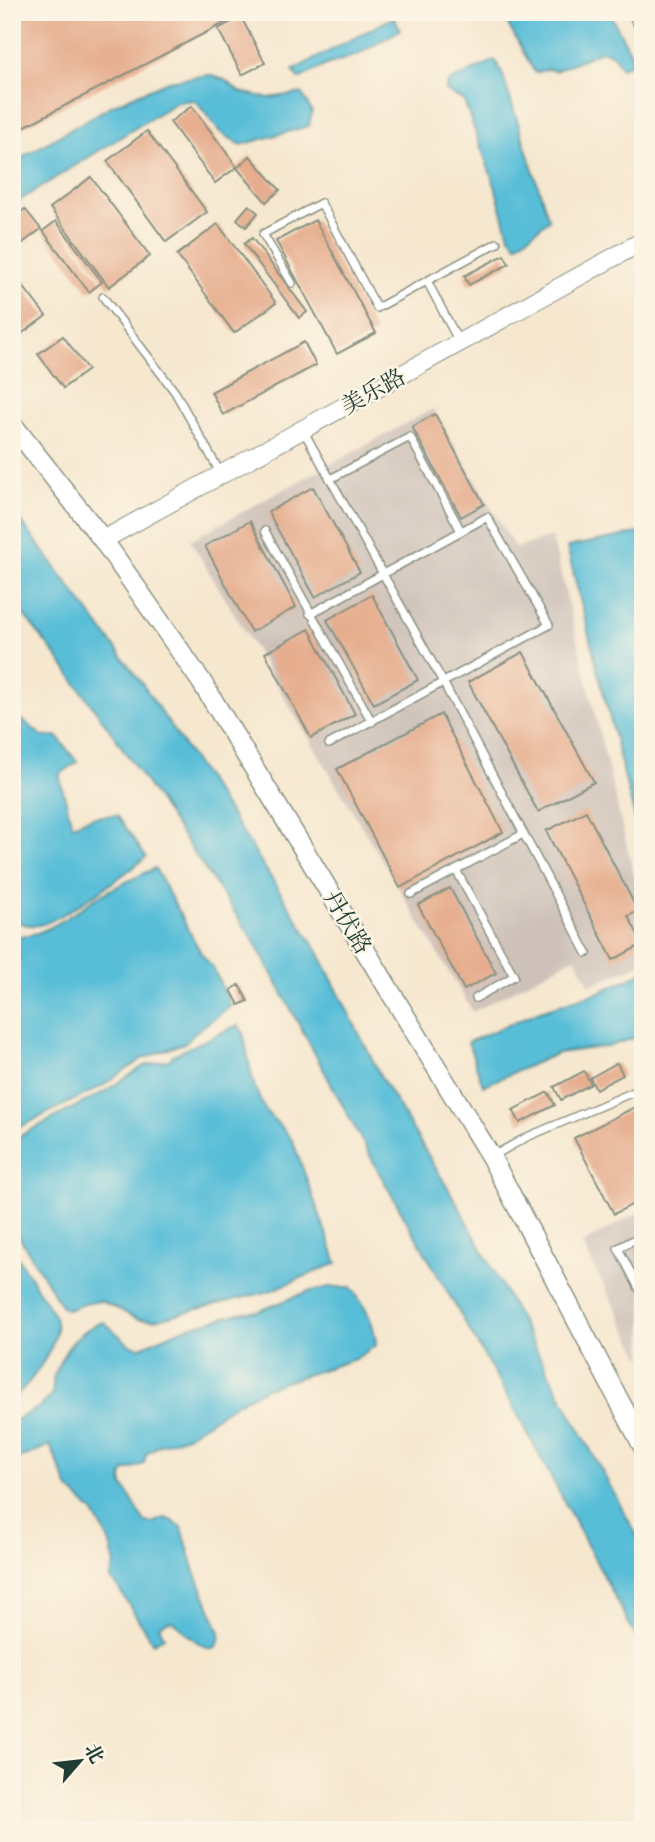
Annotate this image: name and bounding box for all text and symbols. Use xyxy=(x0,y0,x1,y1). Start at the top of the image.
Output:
street label: 美乐路 xyxy=(336,361,411,422)
street label: 丹伏路 xyxy=(317,885,379,960)
north arrow xyxy=(46,1727,116,1797)
text: 北 xyxy=(78,1739,110,1768)

